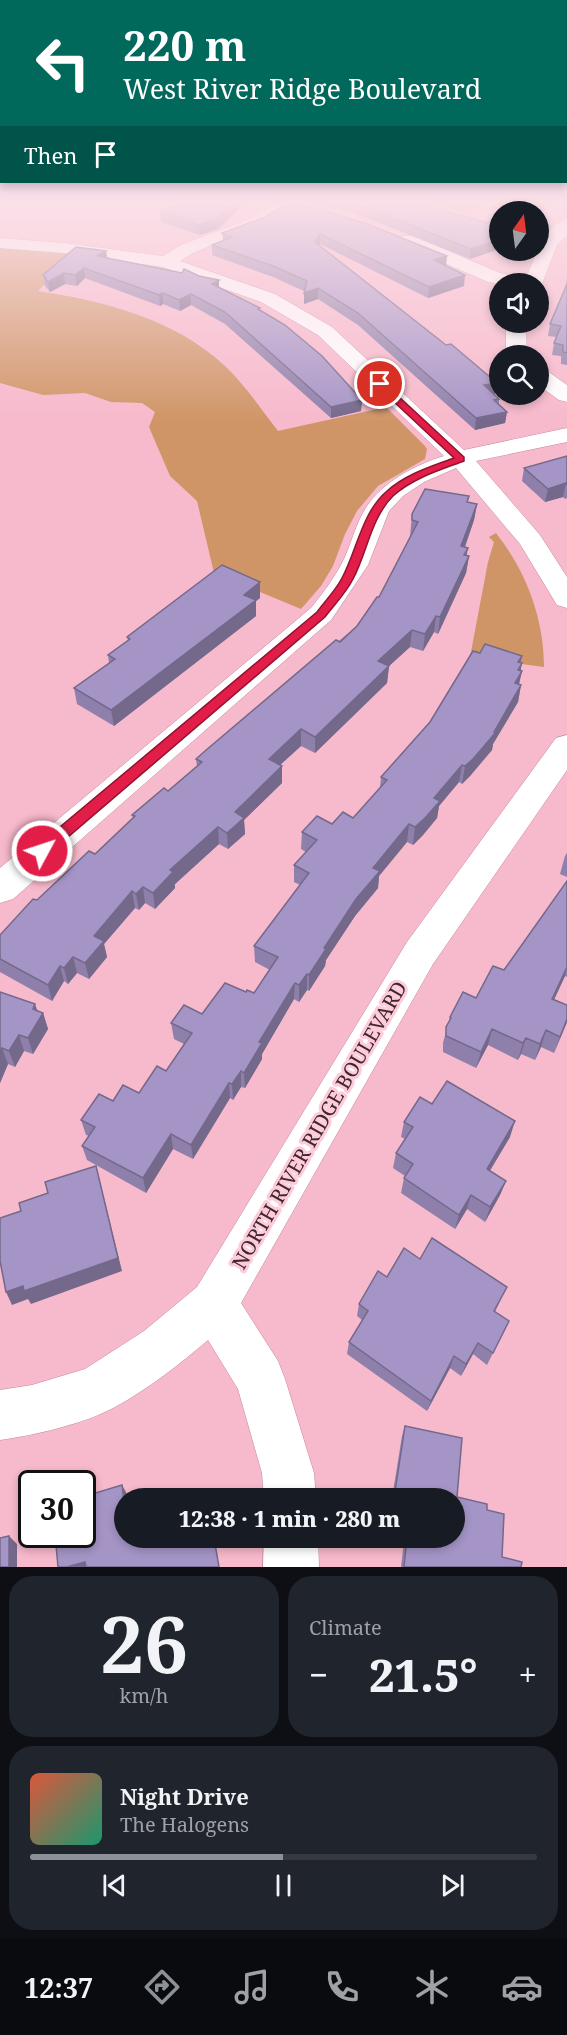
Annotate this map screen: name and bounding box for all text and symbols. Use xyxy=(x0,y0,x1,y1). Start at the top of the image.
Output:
text: 220 m xyxy=(123,16,247,73)
icon: left xyxy=(24,24,102,102)
text: West River Ridge Boulevard xyxy=(123,70,481,107)
icon: arrive xyxy=(89,138,122,171)
text: Then xyxy=(24,140,77,170)
north arrow xyxy=(489,201,549,261)
map controls xyxy=(489,201,549,405)
button: sound xyxy=(489,273,549,333)
button: search xyxy=(489,345,549,405)
pin xyxy=(354,358,405,409)
icon: arrive xyxy=(363,367,396,400)
position arrow xyxy=(10,819,74,883)
street label: NORTH RIVER RIDGE BOULEVARD xyxy=(225,976,413,1274)
speed limit sign: 30 xyxy=(18,1470,96,1548)
text: 12:38 · 1 min · 280 m xyxy=(179,1503,400,1533)
text: 26 xyxy=(100,1590,188,1696)
text: Climate xyxy=(309,1614,382,1641)
text: 21.5° xyxy=(369,1644,478,1705)
text: − xyxy=(309,1652,328,1697)
text: + xyxy=(519,1652,537,1697)
text: km/h xyxy=(119,1682,169,1709)
text: Night Drive xyxy=(120,1781,249,1811)
text: The Halogens xyxy=(120,1811,249,1838)
icon: previous xyxy=(98,1869,131,1902)
icon: pause xyxy=(267,1869,300,1902)
icon: next xyxy=(436,1869,469,1902)
icon: directions xyxy=(141,1966,183,2008)
icon: music xyxy=(231,1966,273,2008)
icon: phone xyxy=(321,1966,363,2008)
icon: climate xyxy=(411,1966,453,2008)
icon: car xyxy=(501,1966,543,2008)
text: 12:37 xyxy=(24,1969,93,2006)

